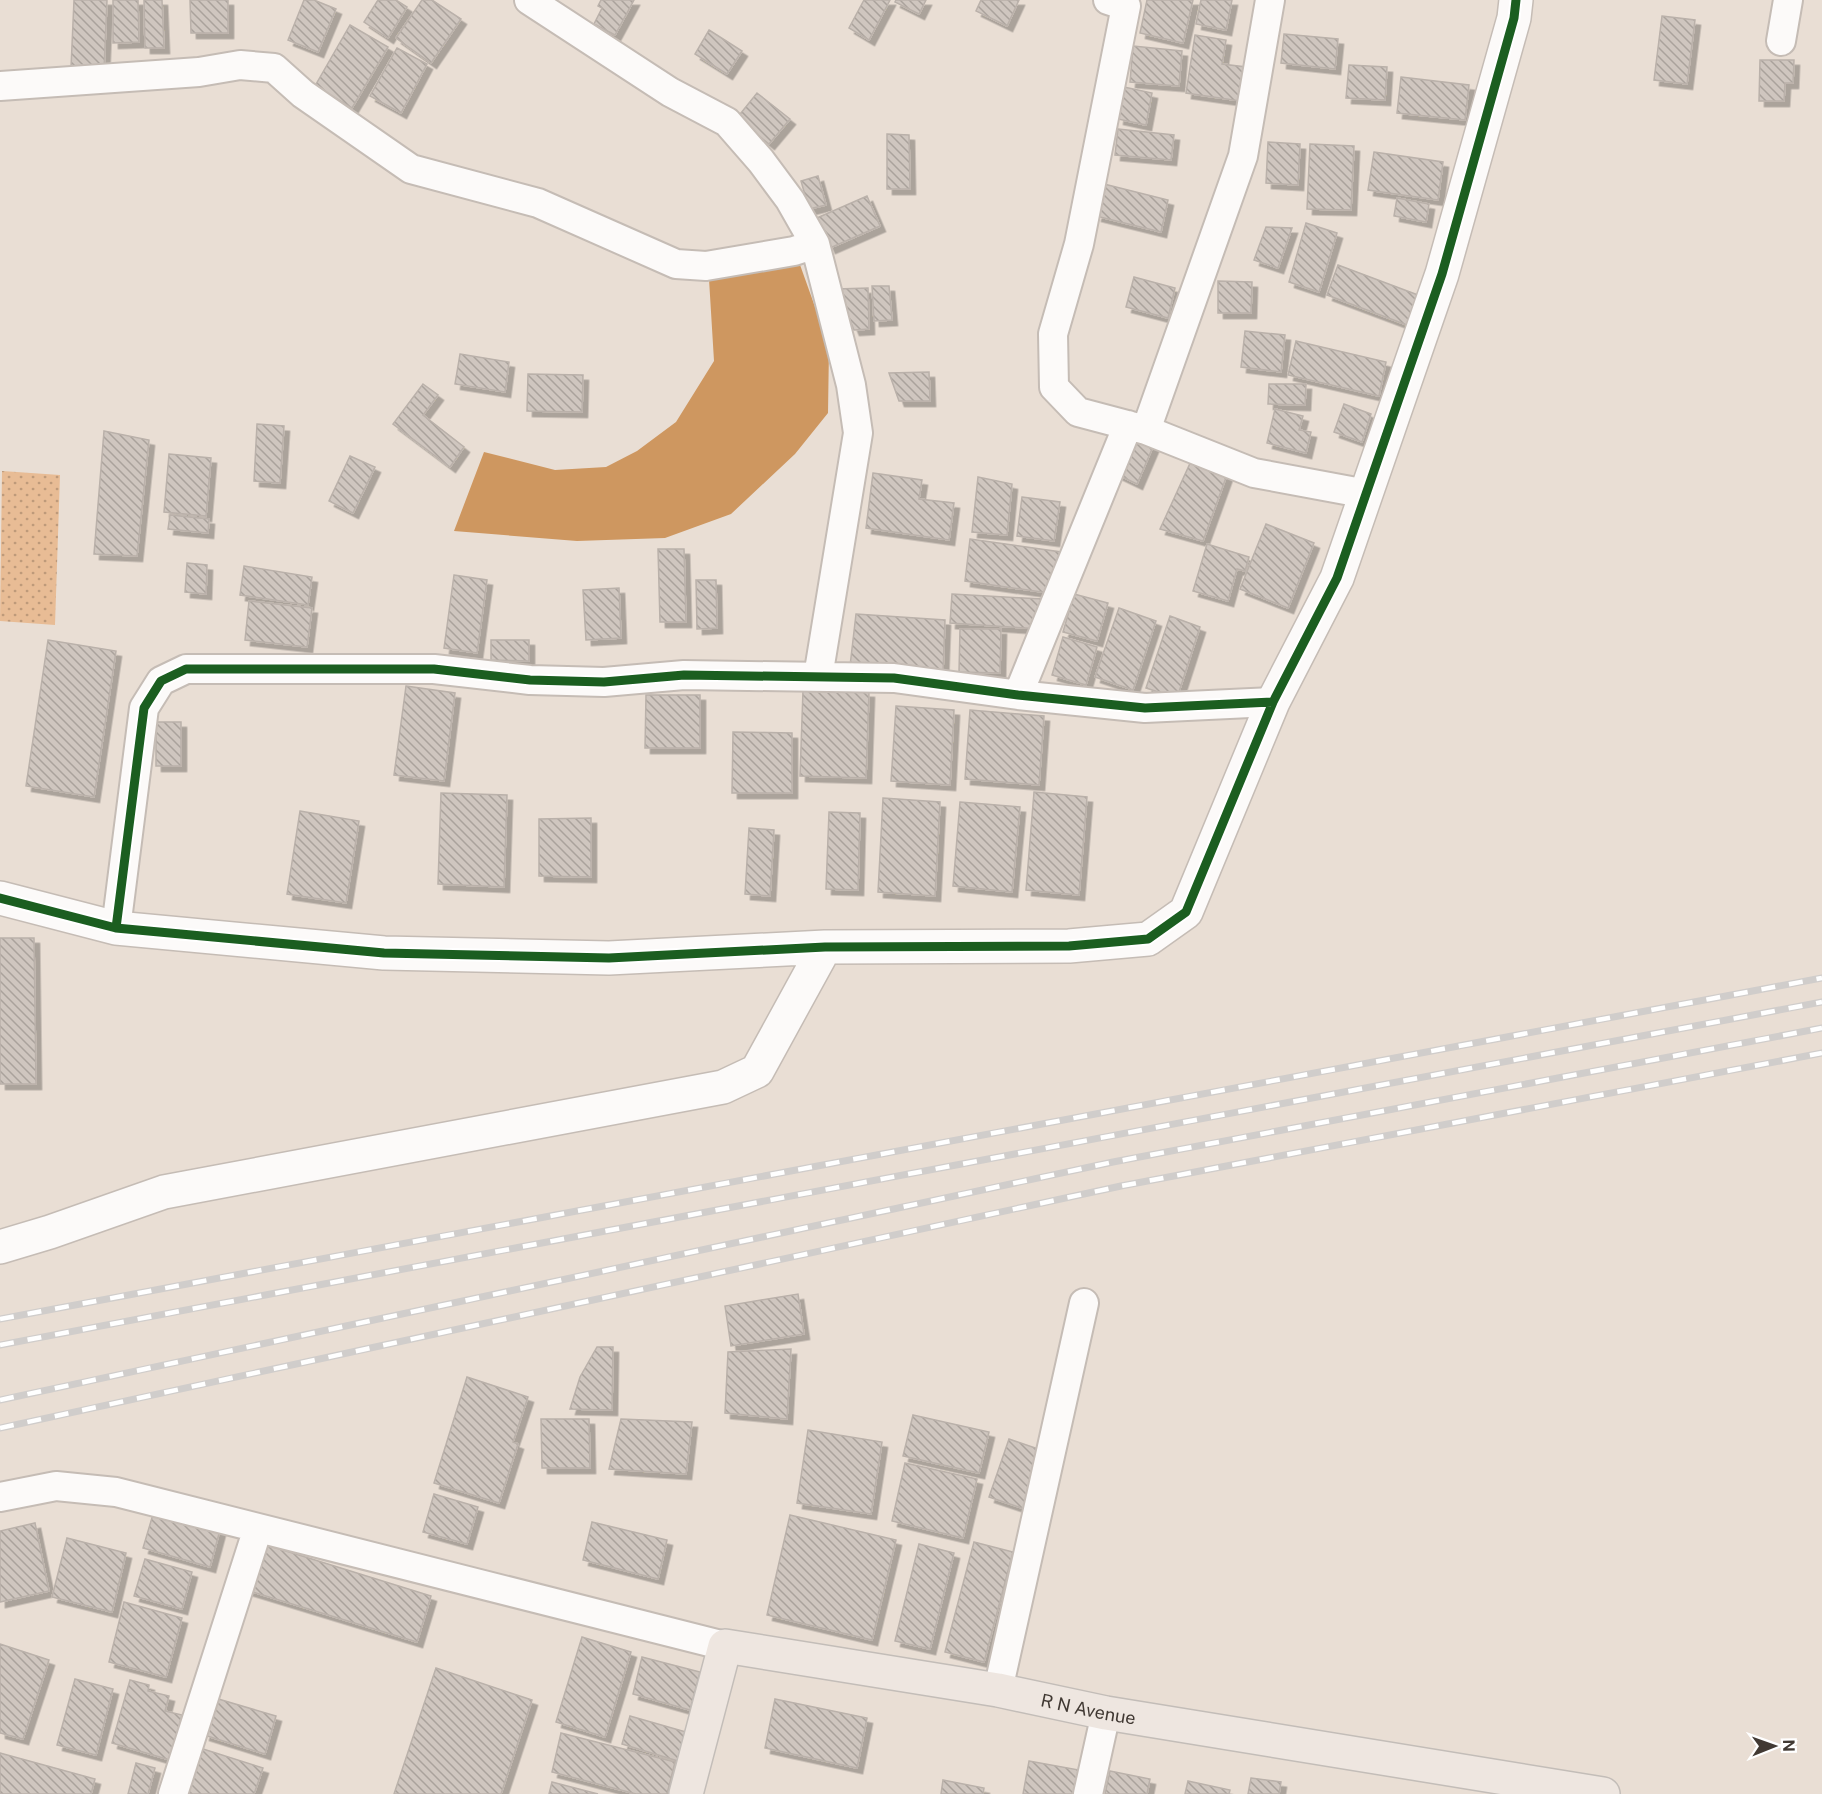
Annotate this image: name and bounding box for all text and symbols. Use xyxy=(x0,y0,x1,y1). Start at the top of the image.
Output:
street label: R N Avenue xyxy=(1039,1689,1137,1728)
north arrow xyxy=(1744,1716,1804,1776)
text: N xyxy=(1779,1739,1798,1752)

